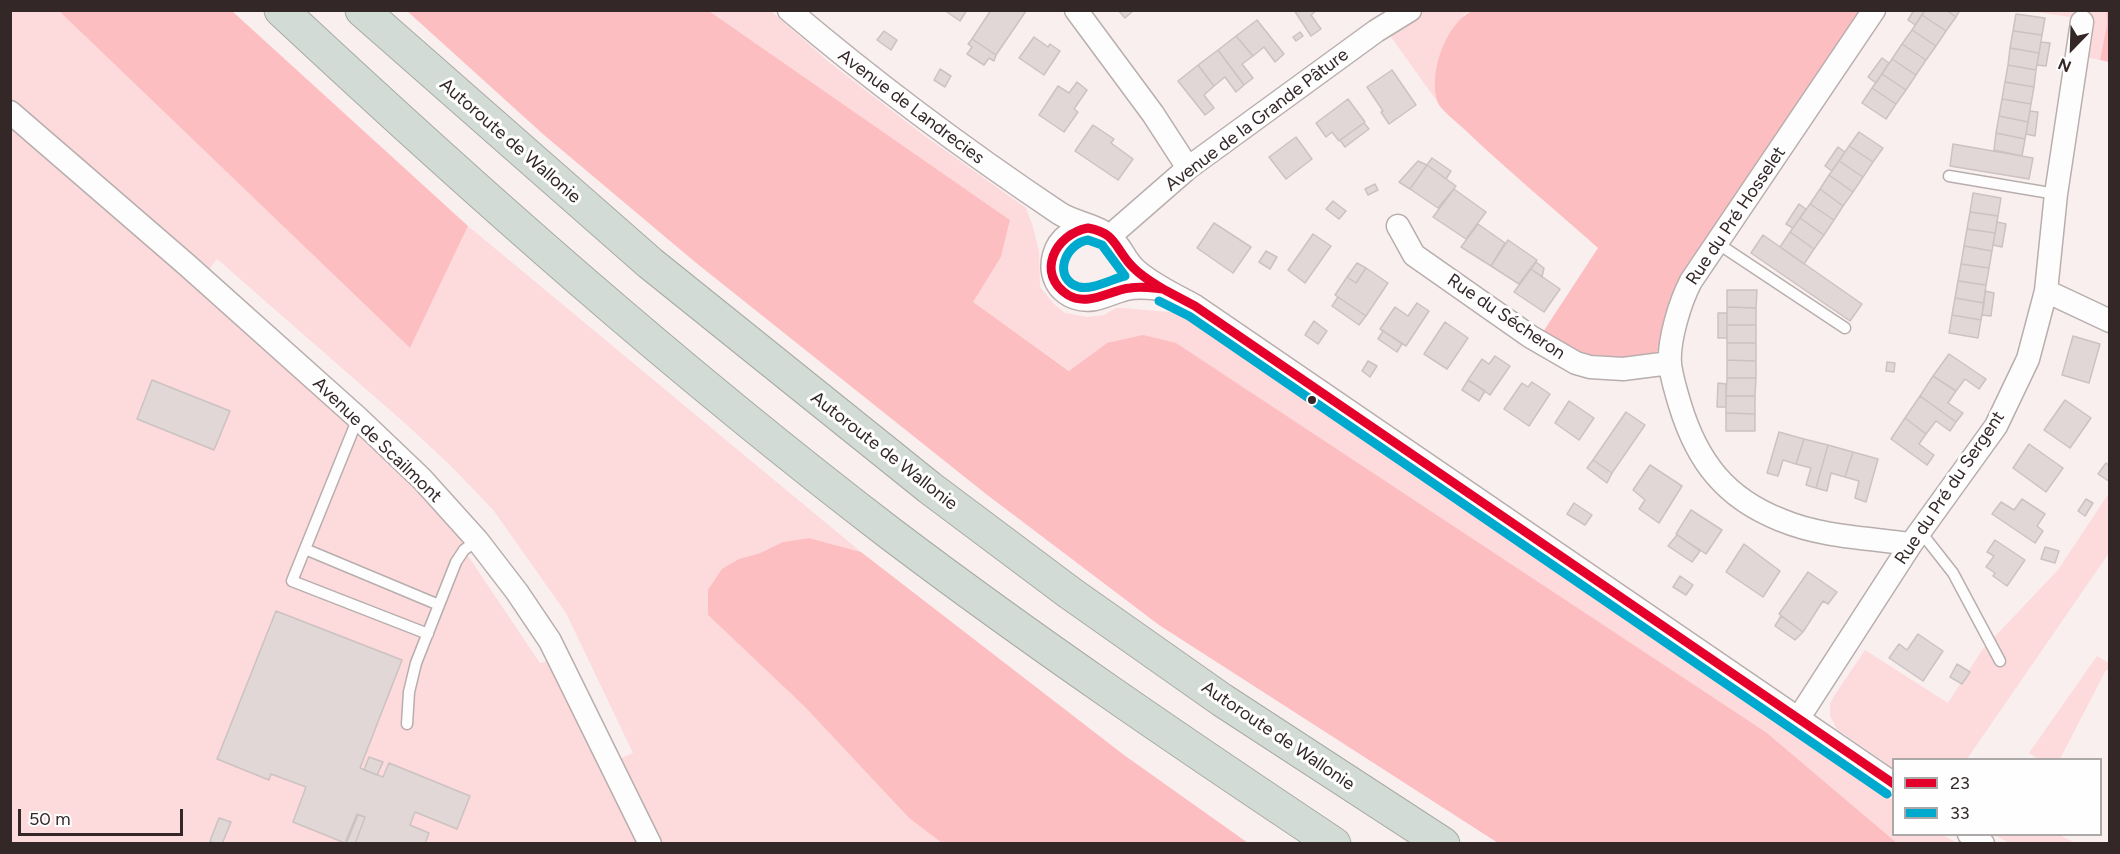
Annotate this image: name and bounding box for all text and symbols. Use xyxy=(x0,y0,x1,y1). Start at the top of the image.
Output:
north arrow xyxy=(2042,18,2102,78)
street label: Avenue de la Grande Pâture xyxy=(1161,44,1353,196)
street label: Avenue de Landrecies xyxy=(834,45,988,169)
text: N xyxy=(2055,54,2074,76)
street label: Autoroute de Wallonie xyxy=(435,74,585,208)
street label: Rue du Pré Hosselet xyxy=(1682,143,1790,289)
street label: Rue du Sécheron xyxy=(1443,270,1569,364)
street label: Avenue de Scailmont xyxy=(308,373,446,507)
street label: Autoroute de Wallonie xyxy=(806,387,962,515)
unlabelled marker xyxy=(1306,394,1318,406)
street label: Rue du Pré du Sergent xyxy=(1891,407,2009,569)
street label: Autoroute de Wallonie xyxy=(1197,677,1359,795)
legend xyxy=(1892,758,2102,836)
text: 23 xyxy=(1950,772,1970,794)
scale bar xyxy=(21,797,186,835)
text: 33 xyxy=(1950,802,1970,824)
text: 50 m xyxy=(29,808,71,830)

